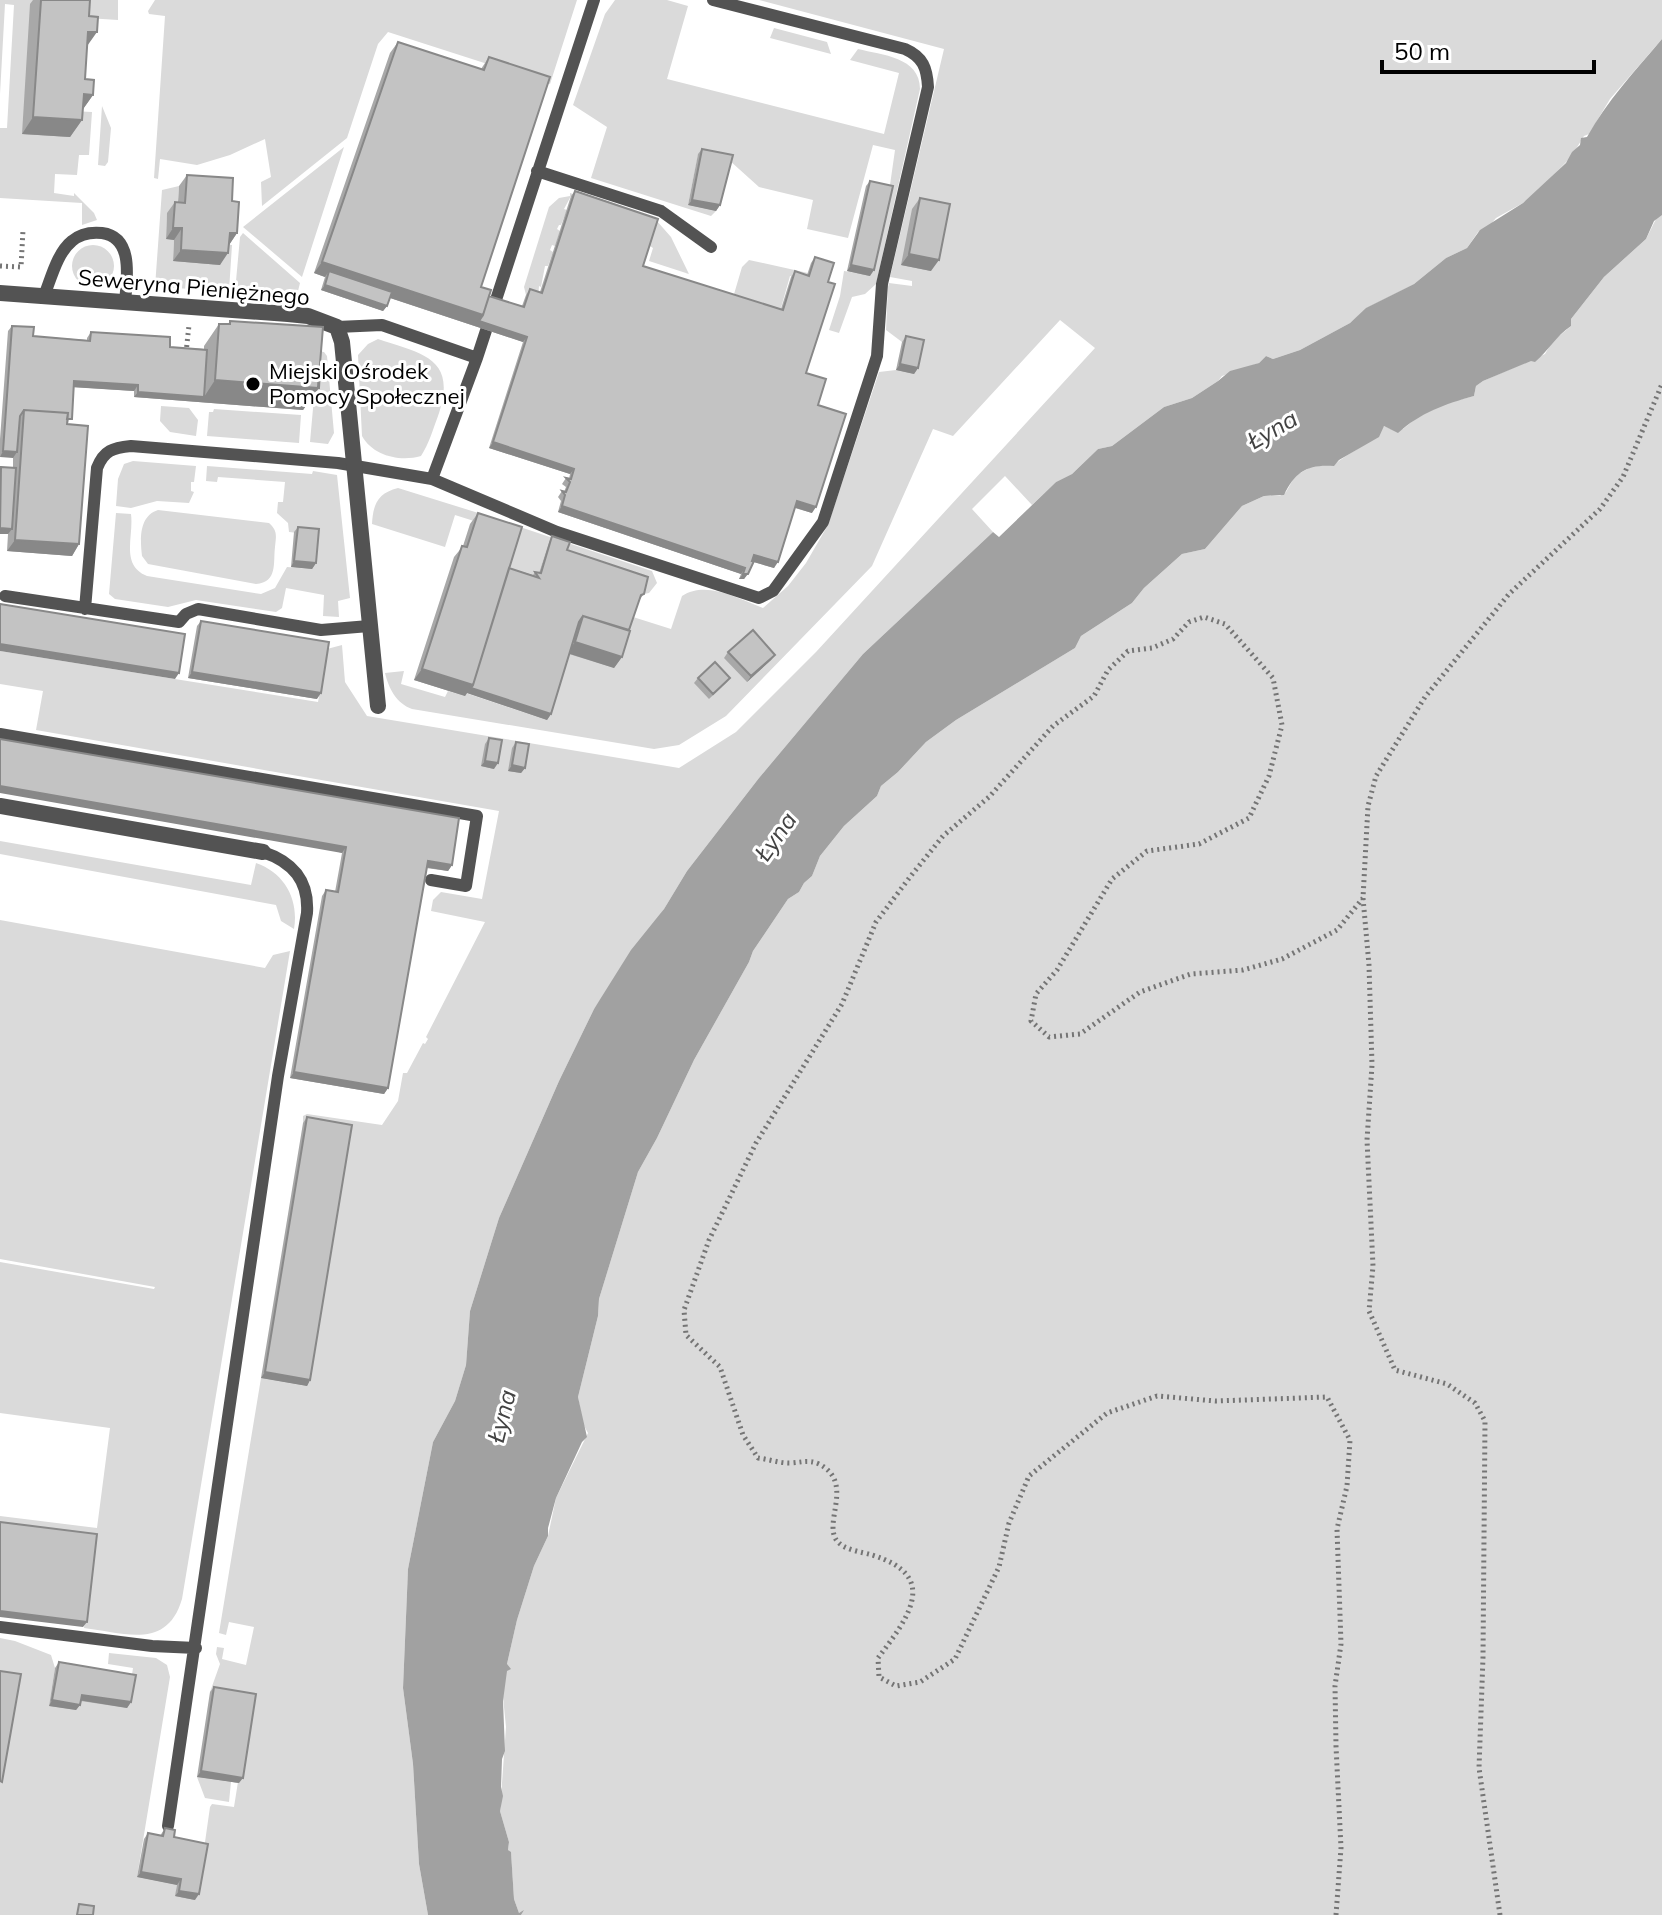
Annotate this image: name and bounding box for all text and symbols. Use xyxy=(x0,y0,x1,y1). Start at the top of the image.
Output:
scale bar xyxy=(1382,24,1594,74)
text: 50 m xyxy=(1394,36,1450,66)
street label: Seweryna Pieniężnego xyxy=(77,263,311,311)
place label: Miejski Ośrodek Pomocy Społecznej xyxy=(269,357,465,410)
marker: Miejski Ośrodek Pomocy Społecznej xyxy=(244,375,262,393)
water label: Łyna xyxy=(1241,403,1303,456)
water label: Łyna xyxy=(747,806,803,867)
water label: Łyna xyxy=(480,1387,522,1446)

